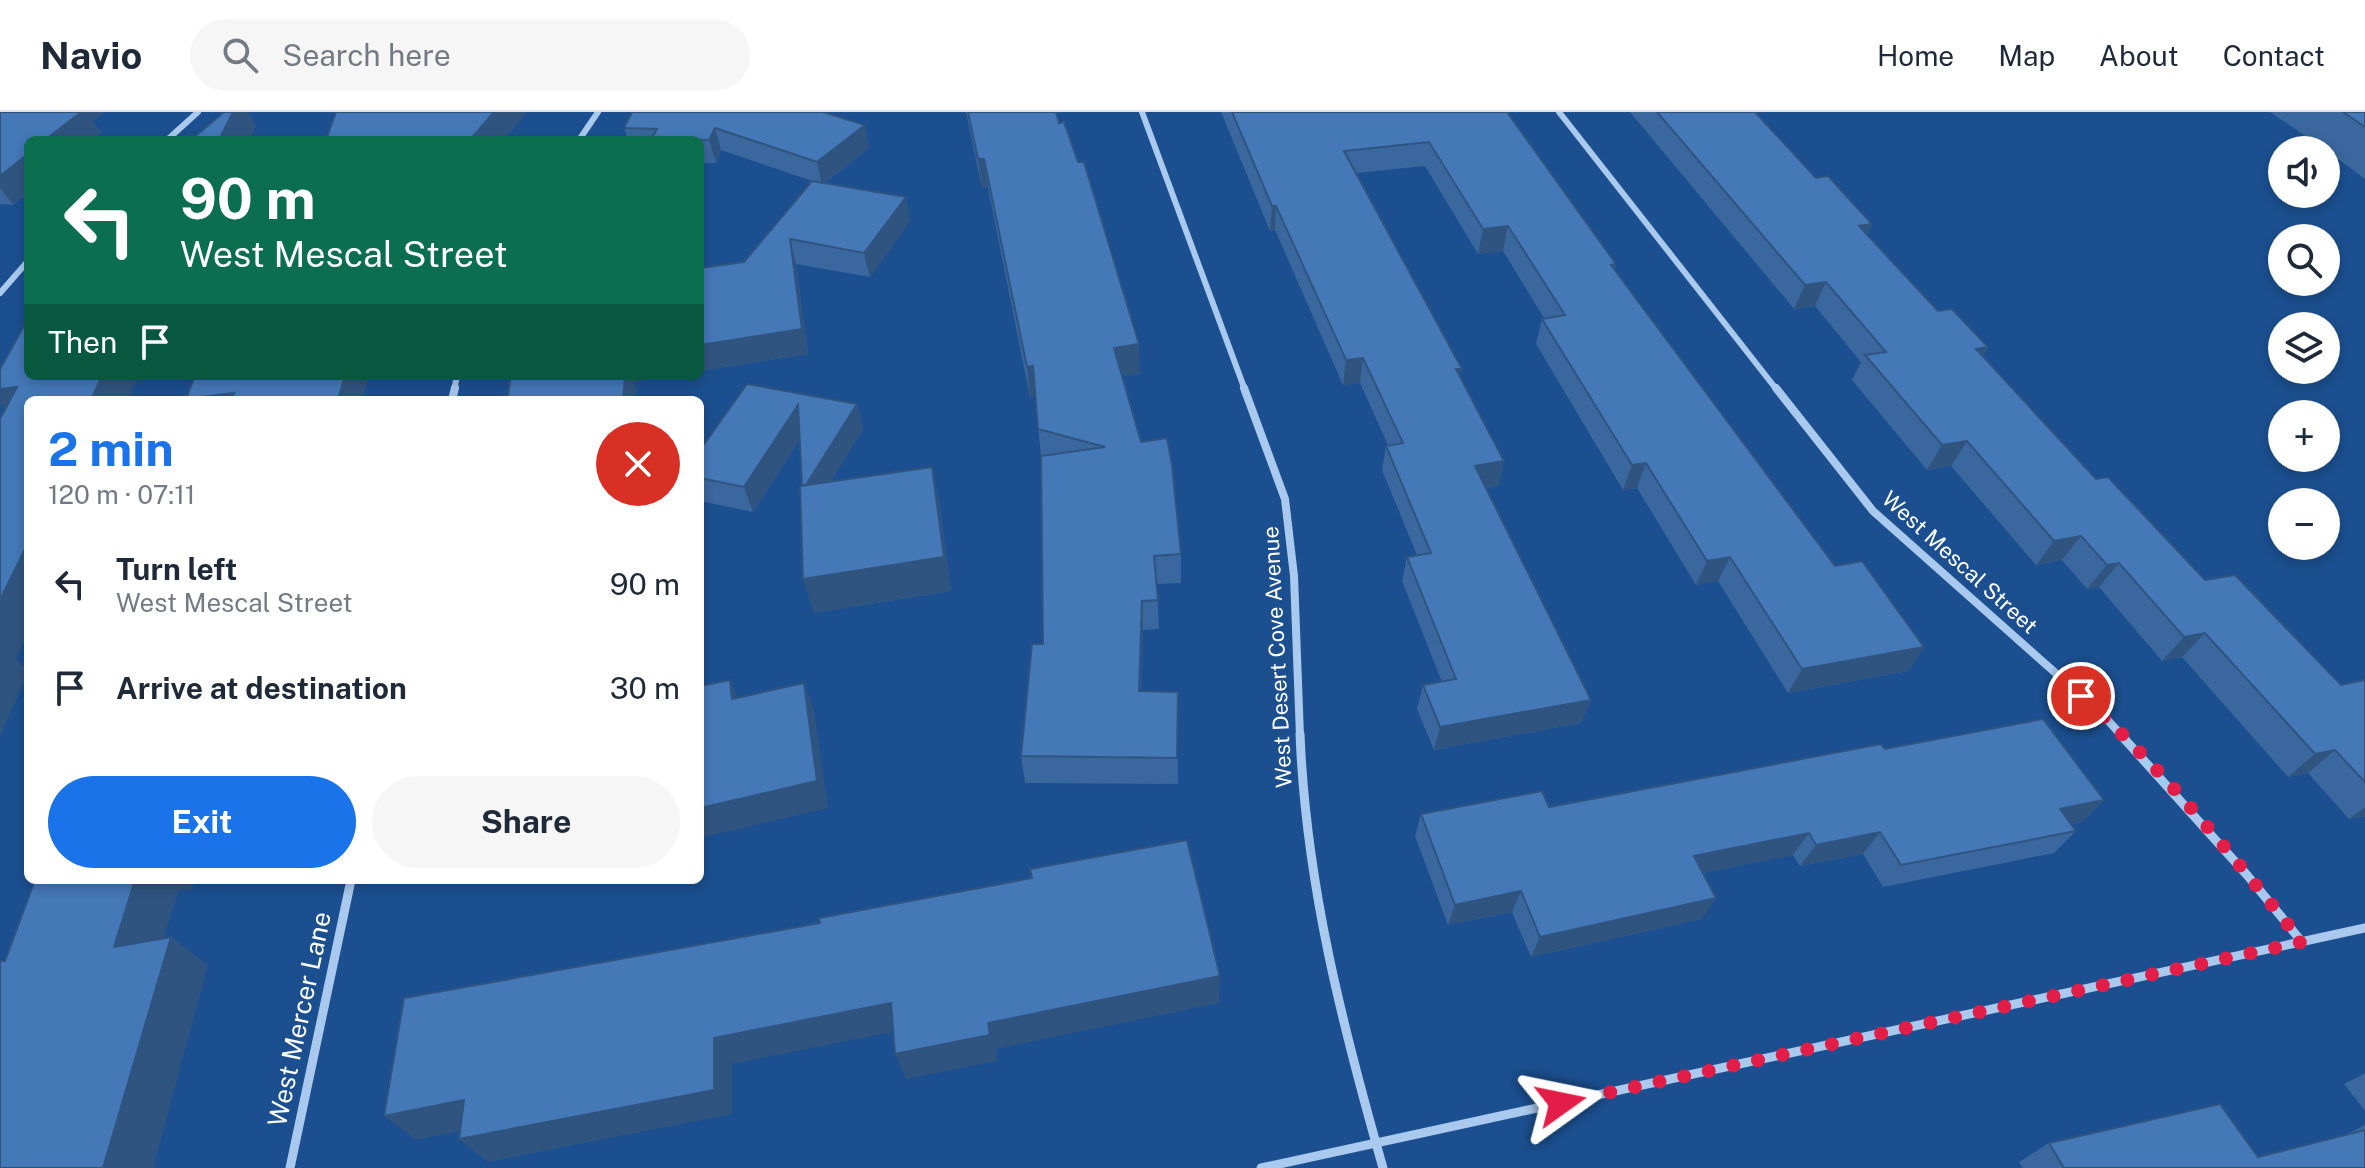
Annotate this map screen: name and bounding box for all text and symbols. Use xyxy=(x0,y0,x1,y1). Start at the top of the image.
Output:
search box xyxy=(190,19,750,91)
text: Navio xyxy=(40,33,142,78)
icon: search xyxy=(218,33,262,77)
text: Search here xyxy=(282,37,451,73)
text: Home xyxy=(1877,39,1954,72)
text: Map xyxy=(1998,39,2055,72)
text: About xyxy=(2099,39,2179,72)
text: Contact xyxy=(2223,39,2325,72)
map controls xyxy=(2268,136,2340,560)
button: sound xyxy=(2268,136,2340,208)
text: 90 m xyxy=(180,166,316,232)
icon: left xyxy=(48,168,152,272)
button: search xyxy=(2268,224,2340,296)
text: West Mescal Street xyxy=(180,233,508,275)
button: layers xyxy=(2268,312,2340,384)
icon: arrive xyxy=(133,320,177,364)
text: Then xyxy=(48,324,117,360)
button: + xyxy=(2268,400,2340,472)
text: 2 min xyxy=(48,420,174,477)
button: close xyxy=(596,422,680,506)
text: 120 m · 07:11 xyxy=(48,479,195,510)
street label: West Mescal Street xyxy=(1877,485,2043,639)
button: − xyxy=(2268,488,2340,560)
street label: West Desert Cove Avenue xyxy=(1257,525,1297,789)
text: Turn left xyxy=(116,551,237,587)
icon: left xyxy=(48,562,92,606)
text: 90 m xyxy=(610,566,680,602)
text: West Mescal Street xyxy=(116,587,353,618)
pin xyxy=(2047,662,2115,730)
icon: arrive xyxy=(48,666,92,710)
text: Arrive at destination xyxy=(116,670,407,706)
text: 30 m xyxy=(610,670,680,706)
icon: arrive xyxy=(2059,674,2103,718)
button: Exit xyxy=(48,776,356,868)
button: Share xyxy=(372,776,680,868)
street label: West Mercer Lane xyxy=(261,909,337,1129)
position arrow xyxy=(1519,1061,1603,1145)

